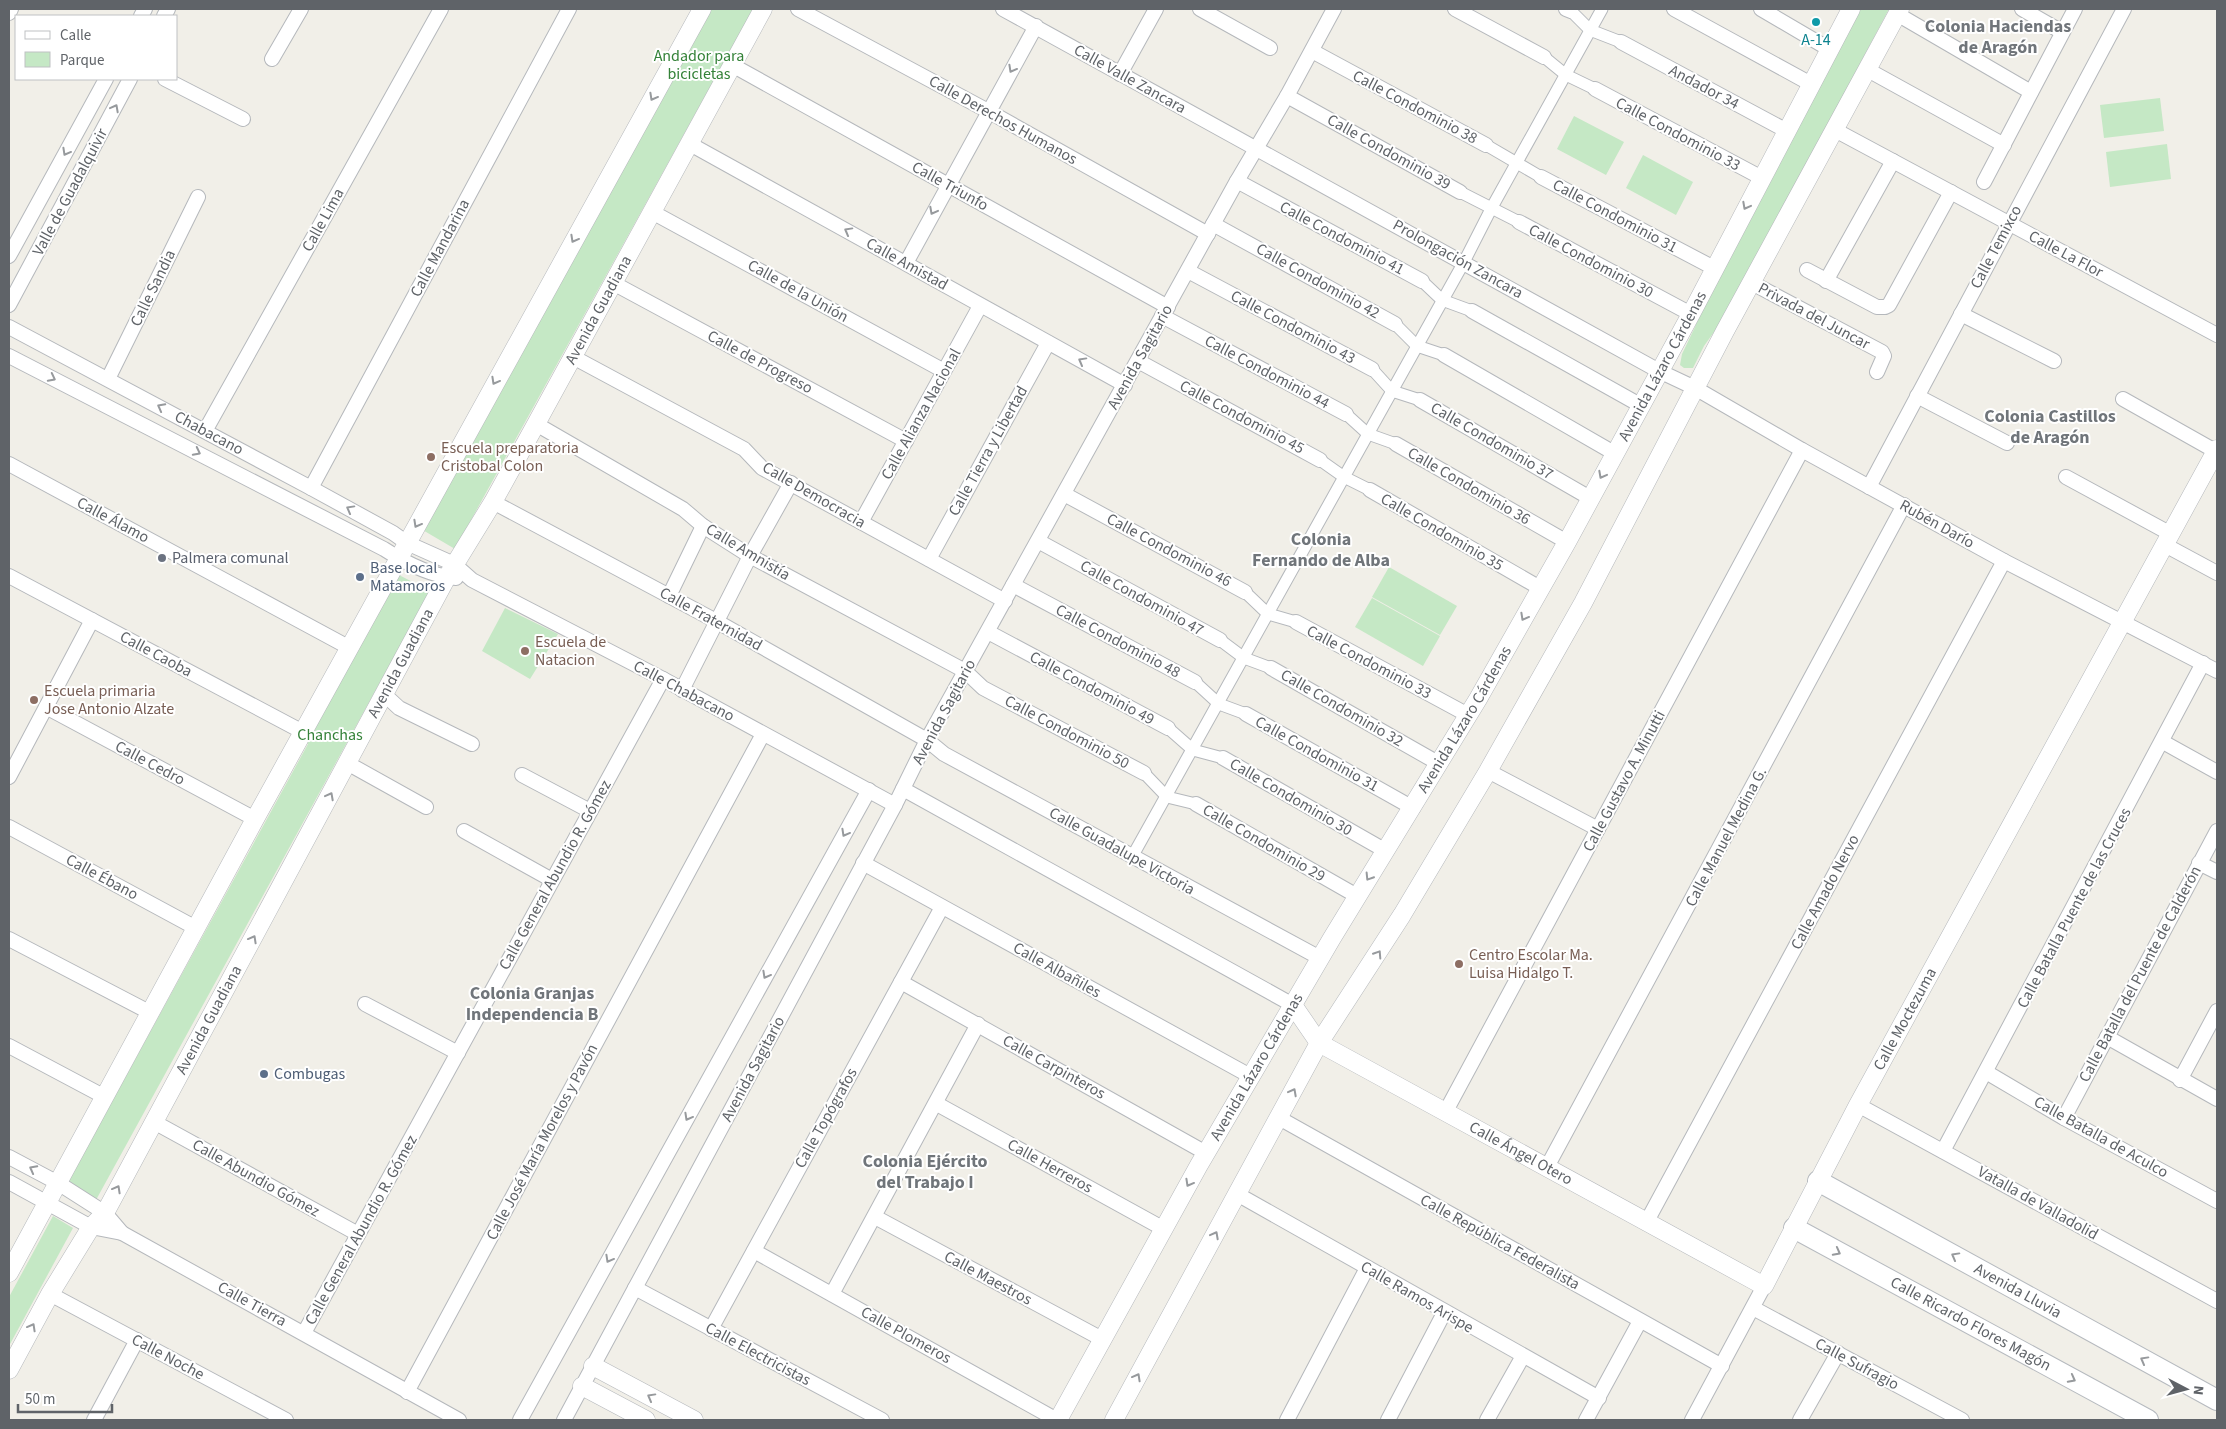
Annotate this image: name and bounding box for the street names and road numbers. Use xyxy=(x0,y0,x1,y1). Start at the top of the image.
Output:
street label: Calle Valle Zancara xyxy=(1070,39,1190,119)
street label: Andador 34 xyxy=(1665,59,1743,115)
street label: Calle Condominio 38 xyxy=(1349,65,1481,149)
street label: Calle Derechos Humanos xyxy=(925,70,1081,170)
street label: Calle Condominio 33 xyxy=(1612,92,1744,176)
street label: Calle Condominio 39 xyxy=(1323,109,1455,195)
street label: Valle de Guadalquivir xyxy=(27,124,113,260)
street label: Calle Triunfo xyxy=(908,156,992,216)
street label: Calle Condominio 31 xyxy=(1549,174,1681,258)
street label: Calle Lima xyxy=(297,184,349,256)
street label: Calle Mandarina xyxy=(405,195,475,301)
street label: Calle Condominio 41 xyxy=(1276,196,1408,280)
street label: Calle Temixco xyxy=(1965,201,2027,293)
street label: Prolongación Zancara xyxy=(1389,214,1527,304)
street label: Calle Condominio 30 xyxy=(1525,219,1657,303)
street label: Calle La Flor xyxy=(2025,225,2108,283)
street label: Calle Amistad xyxy=(862,232,952,296)
street label: Calle Condominio 42 xyxy=(1252,238,1384,324)
street label: Calle Sandia xyxy=(125,246,181,330)
street label: Avenida Guadiana xyxy=(560,251,637,368)
street label: Calle de la Unión xyxy=(744,254,852,328)
street label: Privada del Juncar xyxy=(1754,277,1874,355)
street label: Calle Condominio 43 xyxy=(1227,285,1359,369)
street label: Avenida Lázaro Cárdenas xyxy=(1613,287,1712,445)
street label: Avenida Sagitario xyxy=(1102,301,1178,413)
street label: Calle de Progreso xyxy=(703,325,817,399)
street label: Calle Condominio 44 xyxy=(1201,330,1333,414)
street label: Calle Alianza Nacional xyxy=(876,344,966,484)
street label: Calle Condominio 45 xyxy=(1176,375,1308,459)
street label: Calle Tierra y Libertad xyxy=(943,382,1033,520)
street label: Calle Condominio 37 xyxy=(1427,397,1557,485)
street label: Chabacano xyxy=(171,406,247,460)
street label: Calle Condominio 36 xyxy=(1404,442,1534,530)
street label: Calle Democracia xyxy=(758,456,870,534)
street label: Calle Condominio 35 xyxy=(1377,488,1507,576)
street label: Calle Álamo xyxy=(73,492,153,548)
street label: Rubén Darío xyxy=(1896,494,1978,554)
street label: Calle Condominio 46 xyxy=(1103,508,1235,592)
street label: Calle Amnistía xyxy=(702,518,794,586)
street label: Calle Condominio 47 xyxy=(1076,555,1208,641)
street label: Calle Fraternidad xyxy=(656,582,766,656)
street label: Calle Condominio 48 xyxy=(1052,599,1184,683)
street label: Avenida Guadiana xyxy=(362,605,439,722)
street label: Calle Condominio 33 xyxy=(1303,620,1435,704)
street label: Calle Caoba xyxy=(116,626,196,682)
street label: Avenida Lázaro Cárdenas xyxy=(1412,642,1517,797)
street label: Calle Condominio 49 xyxy=(1026,646,1158,730)
street label: Calle Chabacano xyxy=(630,655,738,727)
street label: Avenida Sagitario xyxy=(907,655,981,769)
street label: Calle Condominio 32 xyxy=(1277,664,1407,752)
street label: Calle Condominio 50 xyxy=(1001,690,1133,774)
street label: Calle Gustavo A. Minutti xyxy=(1577,706,1671,856)
street label: Calle Condominio 31 xyxy=(1251,711,1383,797)
street label: Calle Cedro xyxy=(111,735,189,791)
street label: Calle Condominio 30 xyxy=(1226,753,1356,841)
street label: Calle Manuel Medina G. xyxy=(1680,763,1772,911)
street label: Calle General Abundio R. Gómez xyxy=(493,776,617,974)
street label: Calle Condominio 29 xyxy=(1199,799,1329,887)
street label: Calle Guadalupe Victoria xyxy=(1045,802,1199,900)
street label: Calle Batalla Puente de las Cruces xyxy=(2012,804,2136,1012)
street label: Calle Amado Nervo xyxy=(1785,830,1865,954)
street label: Calle Ébano xyxy=(62,849,142,905)
street label: Calle Batalla del Puente de Calderón xyxy=(2073,862,2207,1086)
street label: Calle Albañiles xyxy=(1009,937,1105,1003)
street label: Avenida Guadiana xyxy=(170,961,247,1078)
street label: Calle Moctezuma xyxy=(1868,964,1942,1074)
street label: Avenida Lázaro Cárdenas xyxy=(1205,989,1308,1145)
street label: Avenida Sagitario xyxy=(716,1012,790,1126)
street label: Calle Carpinteros xyxy=(999,1030,1110,1105)
street label: Calle José María Morelos y Pavón xyxy=(481,1040,603,1244)
street label: Calle Topógrafos xyxy=(789,1064,863,1172)
street label: Calle Batalla de Aculco xyxy=(2030,1091,2172,1183)
street label: Calle Ángel Otero xyxy=(1465,1116,1577,1190)
street label: Calle General Abundio R. Gómez xyxy=(299,1131,423,1329)
street label: Calle Herreros xyxy=(1003,1133,1097,1199)
street label: Calle Abundio Gómez xyxy=(188,1134,324,1222)
street label: Vatalla de Valladolid xyxy=(1974,1161,2102,1245)
street label: Calle República Federalista xyxy=(1416,1189,1584,1295)
street label: Calle Maestros xyxy=(940,1246,1036,1311)
street label: Calle Ramos Arispe xyxy=(1356,1256,1478,1338)
street label: Avenida Lluvia xyxy=(1970,1258,2066,1324)
street label: Calle Ricardo Flores Magón xyxy=(1886,1271,2055,1376)
street label: Calle Tierra xyxy=(214,1276,290,1332)
street label: Calle Plomeros xyxy=(857,1301,955,1369)
street label: Calle Electricistas xyxy=(701,1317,815,1391)
street label: Calle Noche xyxy=(128,1329,208,1385)
street label: Calle Sufragio xyxy=(1811,1333,1903,1395)

